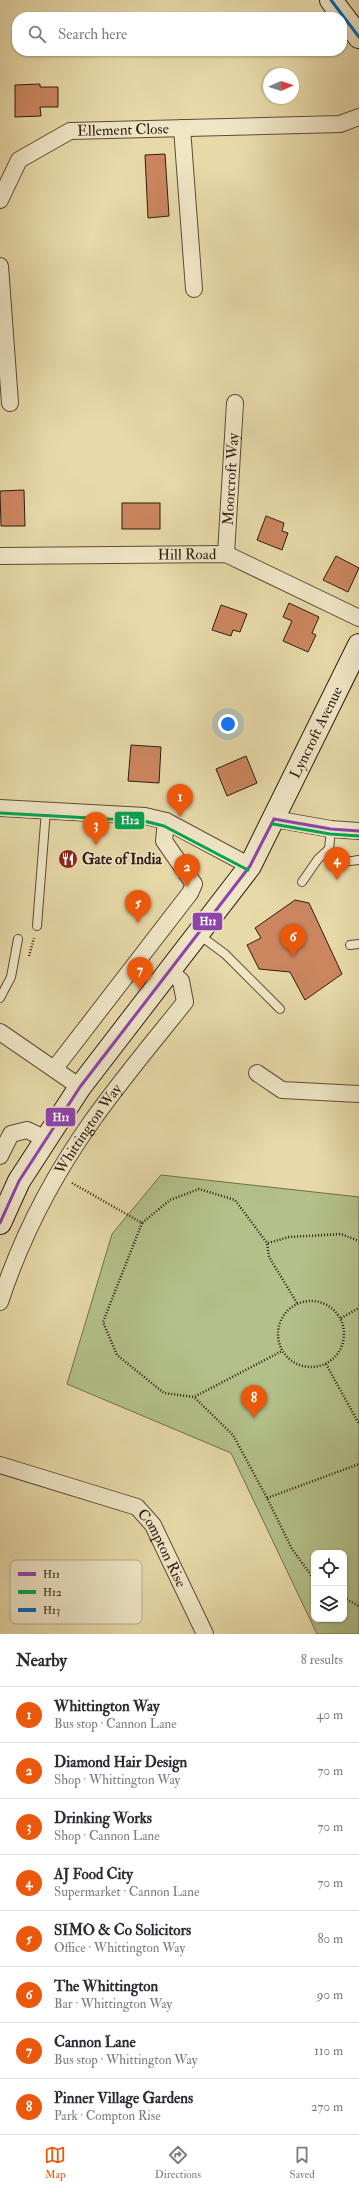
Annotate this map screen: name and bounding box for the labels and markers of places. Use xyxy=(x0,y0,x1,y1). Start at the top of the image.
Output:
pin: 1 xyxy=(167,784,193,817)
pin: 3 xyxy=(83,812,109,845)
pin: 4 xyxy=(324,847,350,880)
restaurant icon: Gate of India xyxy=(57,848,79,870)
place label: Gate of India xyxy=(82,850,162,869)
pin: 2 xyxy=(174,854,200,887)
pin: 5 xyxy=(125,890,151,923)
pin: 6 xyxy=(280,924,306,957)
pin: 7 xyxy=(127,957,153,990)
pin: 8 xyxy=(241,1385,267,1418)

